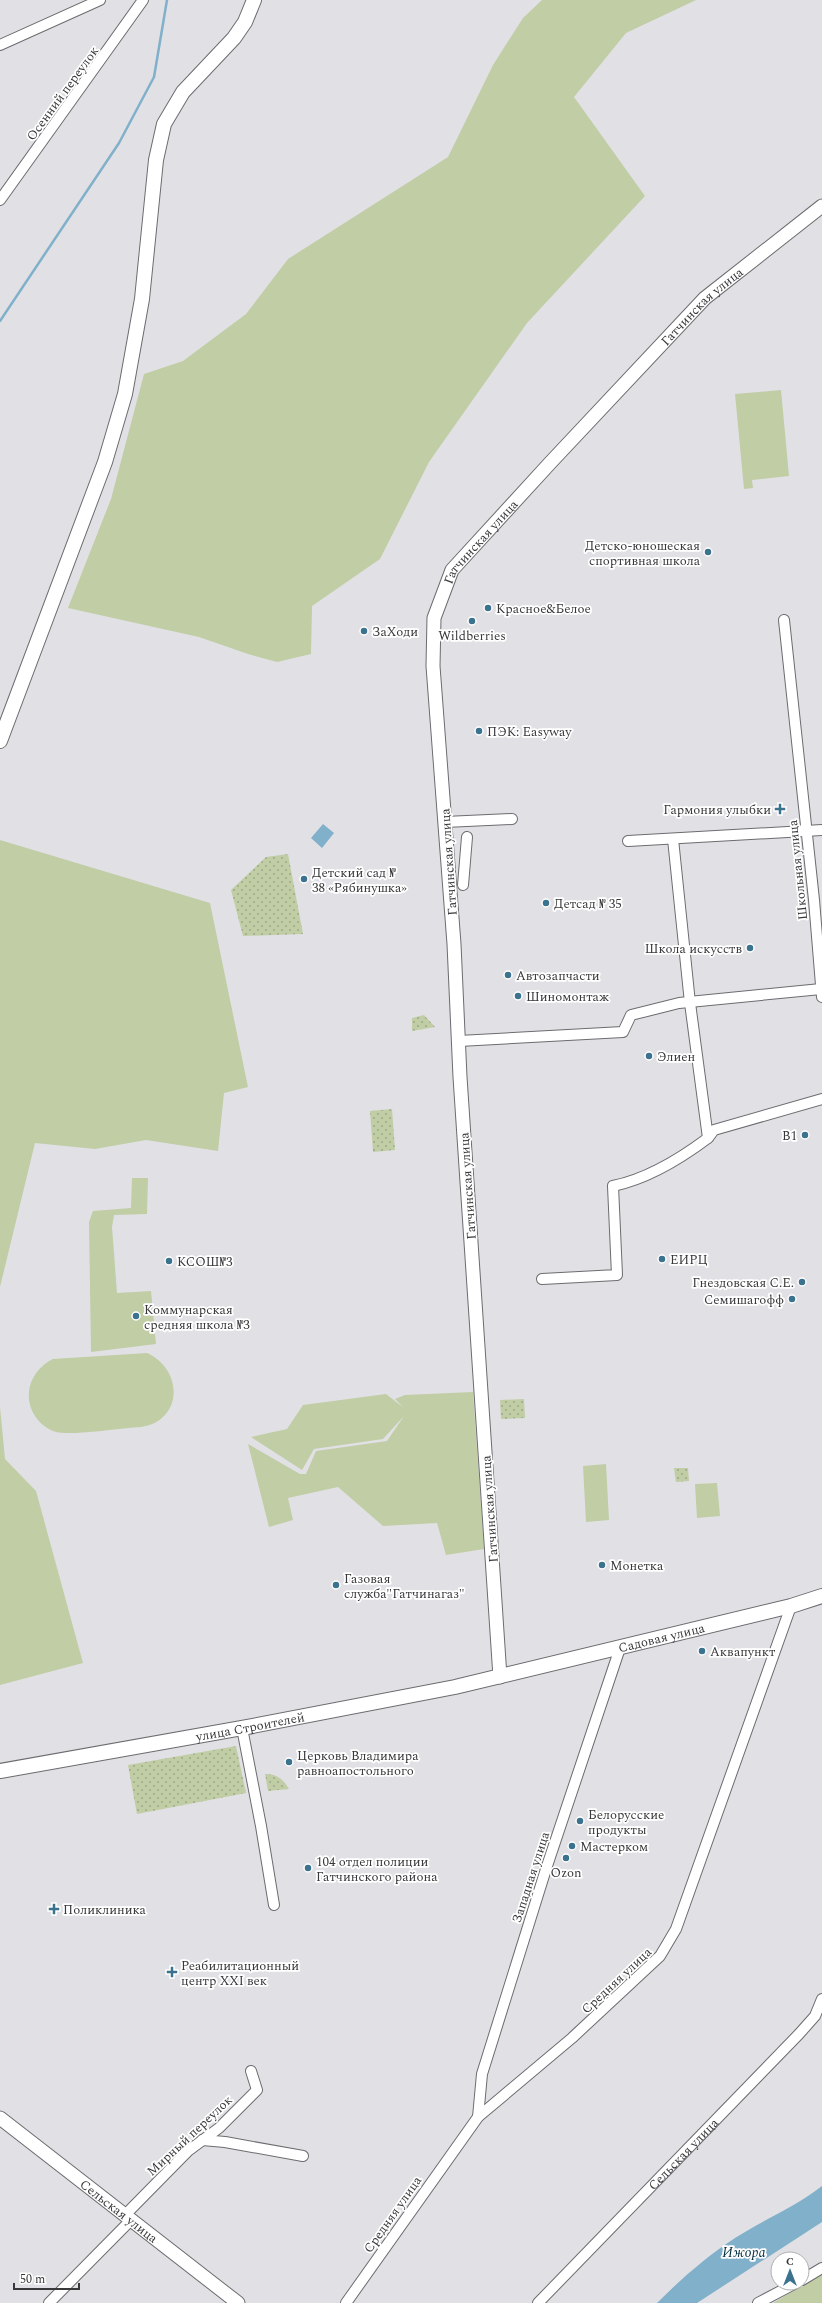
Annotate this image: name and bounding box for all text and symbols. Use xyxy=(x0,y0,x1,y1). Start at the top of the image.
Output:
street label: Осенний переулок xyxy=(22,42,104,145)
street label: Гатчинская улица xyxy=(656,262,748,350)
street label: Гатчинская улица xyxy=(439,495,523,587)
place label: Детско-юношеская спортивная школа xyxy=(585,536,701,571)
marker: Детско-юношеская спортивная школа xyxy=(703,547,713,557)
place label: Красное&Белое xyxy=(496,599,591,619)
marker: Красное&Белое xyxy=(483,603,493,613)
marker: Wildberries xyxy=(467,616,477,626)
place label: ЗаХоди xyxy=(372,622,418,642)
marker: ЗаХоди xyxy=(359,626,369,636)
place label: Wildberries xyxy=(438,626,506,646)
place label: ПЭК: Easyway xyxy=(487,722,572,742)
marker: ПЭК: Easyway xyxy=(474,726,484,736)
place label: Гармония улыбки xyxy=(663,800,771,820)
marker: Гармония улыбки xyxy=(774,803,786,815)
street label: Гатчинская улица xyxy=(435,807,463,916)
street label: Школьная улица xyxy=(783,818,813,921)
place label: Детский сад № 38 «Рябинушка» xyxy=(312,863,407,898)
marker: Детский сад № 38 «Рябинушка» xyxy=(299,874,309,884)
place label: Детсад № 35 xyxy=(554,894,622,914)
marker: Детсад № 35 xyxy=(541,898,551,908)
place label: Школа искусств xyxy=(645,939,742,959)
marker: Школа искусств xyxy=(745,943,755,953)
place label: Автозапчасти xyxy=(516,966,600,986)
marker: Автозапчасти xyxy=(503,970,513,980)
place label: Шиномонтаж xyxy=(526,987,609,1007)
marker: Шиномонтаж xyxy=(513,991,523,1001)
place label: Элиен xyxy=(657,1047,696,1067)
marker: Элиен xyxy=(644,1051,654,1061)
place label: B1 xyxy=(782,1126,797,1146)
marker: B1 xyxy=(800,1130,810,1140)
street label: Гатчинская улица xyxy=(454,1131,482,1240)
place label: ЕИРЦ xyxy=(670,1250,708,1270)
place label: КСОШ№3 xyxy=(177,1252,233,1272)
marker: ЕИРЦ xyxy=(657,1254,667,1264)
marker: КСОШ№3 xyxy=(164,1256,174,1266)
place label: Гнездовская С.Е. xyxy=(692,1273,794,1293)
marker: Гнездовская С.Е. xyxy=(797,1277,807,1287)
place label: Семишагофф xyxy=(704,1290,784,1310)
marker: Семишагофф xyxy=(787,1294,797,1304)
place label: Коммунарская средняя школа №3 xyxy=(144,1300,250,1335)
marker: Коммунарская средняя школа №3 xyxy=(131,1311,141,1321)
street label: Гатчинская улица xyxy=(476,1454,504,1563)
place label: Монетка xyxy=(610,1556,664,1576)
marker: Монетка xyxy=(597,1560,607,1570)
place label: Газовая служба"Гатчинагаз" xyxy=(344,1569,465,1604)
marker: Газовая служба"Гатчинагаз" xyxy=(331,1580,341,1590)
street label: Садовая улица xyxy=(616,1618,708,1658)
place label: Аквапункт xyxy=(710,1642,775,1662)
marker: Аквапункт xyxy=(697,1646,707,1656)
street label: улица Строителей xyxy=(193,1707,306,1747)
place label: Церковь Владимира равноапостольного xyxy=(297,1746,419,1781)
marker: Церковь Владимира равноапостольного xyxy=(284,1757,294,1767)
place label: Белорусские продукты xyxy=(588,1805,664,1840)
marker: Белорусские продукты xyxy=(575,1816,585,1826)
street label: Западная улица xyxy=(507,1828,555,1926)
place label: Мастерком xyxy=(580,1837,648,1857)
marker: Мастерком xyxy=(567,1841,577,1851)
place label: 104 отдел полиции Гатчинского района xyxy=(316,1852,438,1887)
marker: Ozon xyxy=(561,1853,571,1863)
marker: 104 отдел полиции Гатчинского района xyxy=(303,1863,313,1873)
place label: Ozon xyxy=(550,1863,582,1883)
place label: Поликлиника xyxy=(63,1900,147,1920)
marker: Поликлиника xyxy=(48,1903,60,1915)
street label: Средняя улица xyxy=(577,1942,657,2019)
place label: Реабилитационный центр ХХI век xyxy=(181,1956,299,1991)
marker: Реабилитационный центр ХХI век xyxy=(166,1966,178,1978)
street label: Мирный переулок xyxy=(142,2091,237,2181)
street label: Сельская улица xyxy=(644,2113,724,2195)
street label: Средняя улица xyxy=(359,2171,427,2257)
street label: Сельская улица xyxy=(75,2175,162,2249)
water label: Ижора xyxy=(722,2242,766,2263)
north arrow xyxy=(770,2251,810,2291)
text: С xyxy=(786,2253,794,2270)
scale bar xyxy=(14,2265,79,2291)
text: 50 m xyxy=(20,2270,45,2289)

